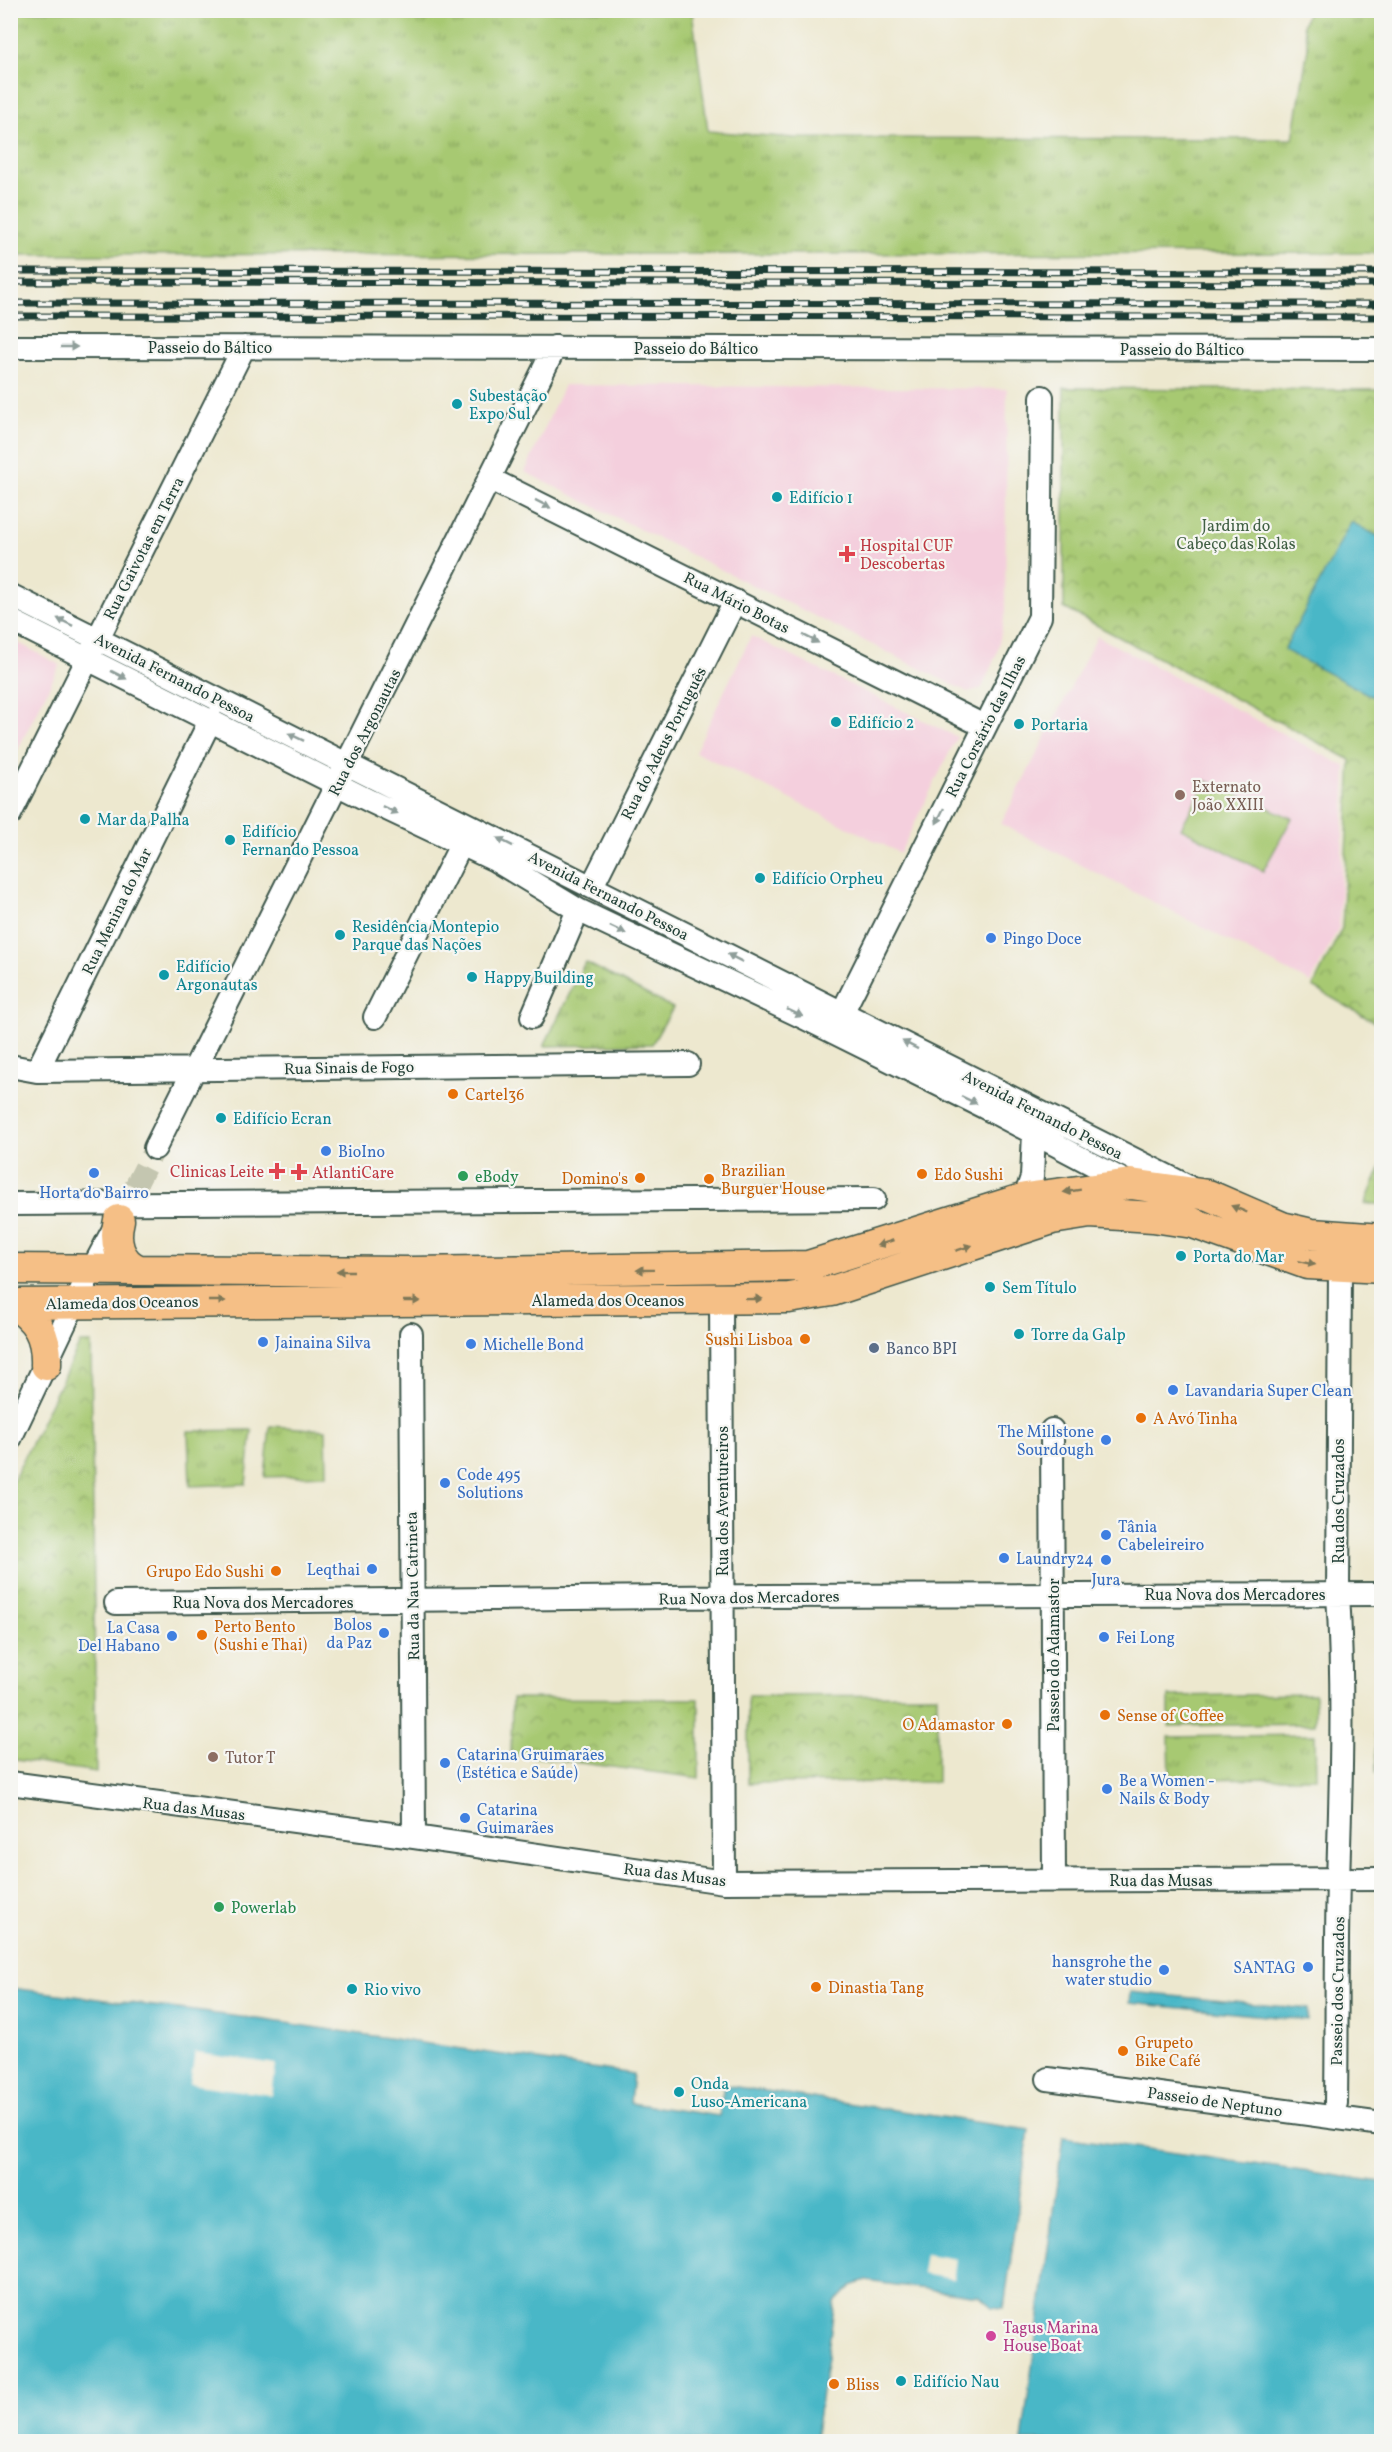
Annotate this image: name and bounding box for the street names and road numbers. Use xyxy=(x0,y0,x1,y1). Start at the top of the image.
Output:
street label: Passeio do Báltico xyxy=(148,338,272,360)
street label: Passeio do Báltico xyxy=(634,339,758,361)
street label: Passeio do Báltico xyxy=(1120,340,1244,362)
street label: Rua Gaivotas em Terra xyxy=(99,474,190,624)
street label: Rua Mário Botas xyxy=(679,568,793,640)
street label: Avenida Fernando Pessoa xyxy=(90,629,258,729)
street label: Rua Corsário das Ilhas xyxy=(941,652,1032,802)
street label: Rua do Adeus Português xyxy=(617,664,713,824)
street label: Rua dos Argonautas xyxy=(324,665,408,800)
street label: Rua Menina do Mar xyxy=(78,844,158,979)
street label: Avenida Fernando Pessoa xyxy=(524,847,692,947)
street label: Rua Sinais de Fogo xyxy=(284,1057,414,1081)
street label: Avenida Fernando Pessoa xyxy=(958,1066,1126,1166)
street label: Alameda dos Oceanos xyxy=(532,1291,685,1313)
street label: Alameda dos Oceanos xyxy=(45,1292,199,1316)
street label: Rua dos Aventureiros xyxy=(713,1426,735,1576)
street label: Rua dos Cruzados xyxy=(1329,1438,1351,1564)
street label: Rua da Nau Catrineta xyxy=(402,1511,426,1661)
street label: Passeio do Adamastor xyxy=(1044,1578,1066,1732)
street label: Rua Nova dos Mercadores xyxy=(1144,1585,1326,1607)
street label: Rua Nova dos Mercadores xyxy=(658,1586,840,1612)
street label: Rua Nova dos Mercadores xyxy=(172,1593,354,1615)
street label: Rua das Musas xyxy=(141,1793,247,1827)
street label: Rua das Musas xyxy=(622,1859,728,1893)
street label: Rua das Musas xyxy=(1109,1871,1213,1893)
street label: Passeio dos Cruzados xyxy=(1327,1916,1351,2066)
street label: Passeio de Neptuno xyxy=(1146,2083,1284,2123)

